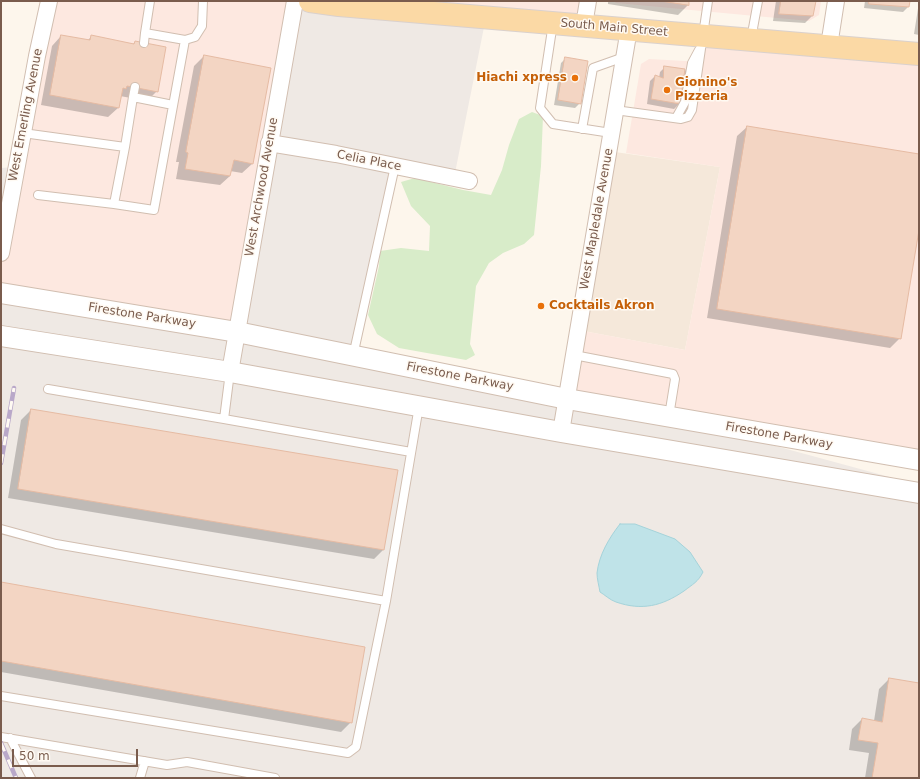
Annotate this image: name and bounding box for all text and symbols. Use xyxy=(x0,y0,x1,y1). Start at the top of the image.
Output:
street label: South Main Street xyxy=(560,16,668,40)
street label: West Emerling Avenue xyxy=(6,47,46,183)
place label: Hiachi xpress xyxy=(476,71,567,85)
marker: Hiachi xpress xyxy=(570,73,580,83)
place label: Gionino's Pizzeria xyxy=(675,76,737,104)
marker: Gionino's Pizzeria xyxy=(662,85,672,95)
street label: West Archwood Avenue xyxy=(243,116,281,258)
street label: West Mapledale Avenue xyxy=(577,147,617,291)
street label: Celia Place xyxy=(335,148,403,174)
place label: Cocktails Akron xyxy=(549,299,654,313)
street label: Firestone Parkway xyxy=(87,300,197,332)
marker: Cocktails Akron xyxy=(536,301,546,311)
street label: Firestone Parkway xyxy=(405,360,515,394)
street label: Firestone Parkway xyxy=(724,419,834,453)
scale bar xyxy=(14,741,140,767)
text: 50 m xyxy=(19,749,50,763)

